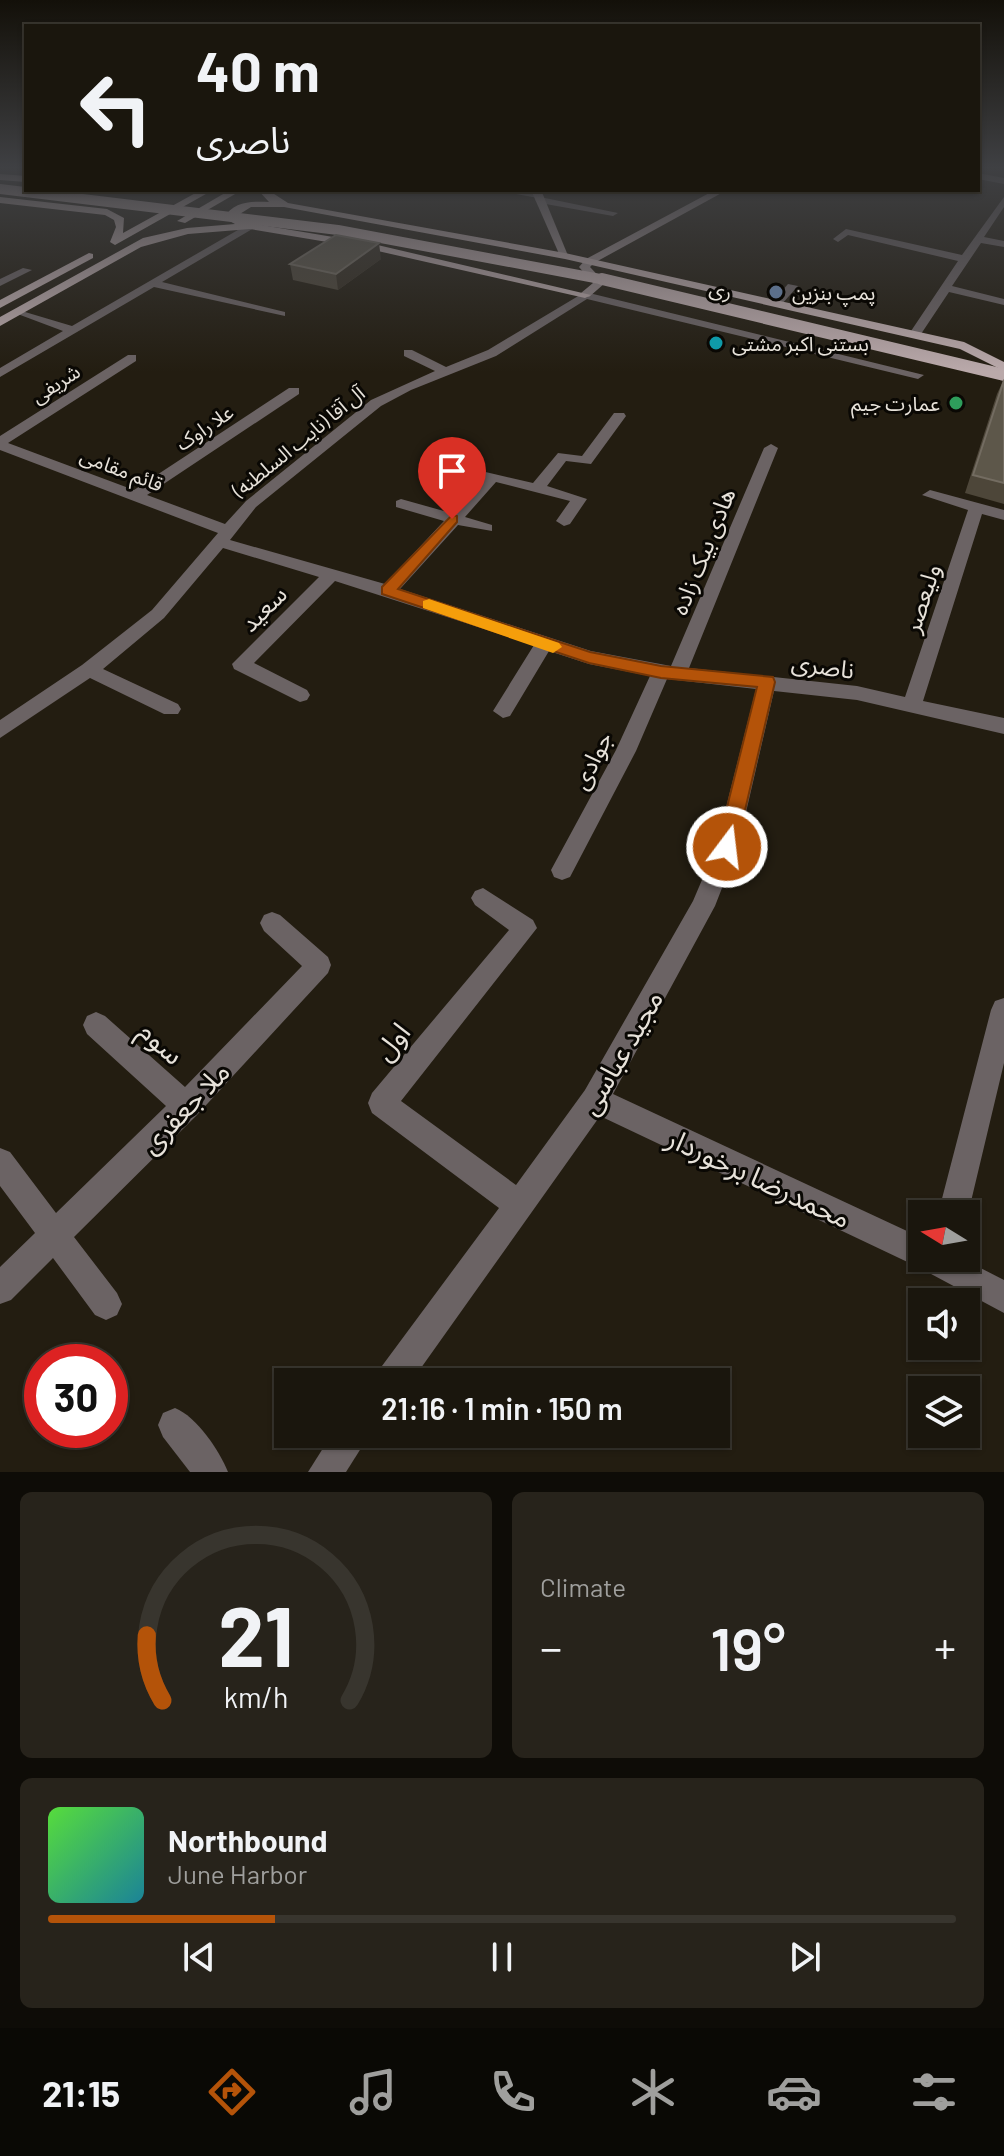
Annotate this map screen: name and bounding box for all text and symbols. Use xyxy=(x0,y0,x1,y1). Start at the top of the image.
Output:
text: 40 m xyxy=(196,36,320,103)
icon: left xyxy=(64,56,168,160)
text: ناصری xyxy=(196,117,290,160)
street label: ری xyxy=(707,275,735,304)
place label: پمپ بنزین xyxy=(792,280,876,307)
marker: پمپ بنزین xyxy=(767,283,785,301)
place label: بستنی اکبر مشتی xyxy=(732,331,869,356)
marker: بستنی اکبر مشتی xyxy=(707,334,725,352)
street label: شریفی xyxy=(26,358,85,409)
street label: آل آقا (نایب السلطنه) xyxy=(226,380,371,503)
place label: عمارت جیم xyxy=(851,391,940,419)
marker: عمارت جیم xyxy=(947,394,965,412)
street label: علا راوک xyxy=(171,399,238,456)
pin xyxy=(418,437,486,519)
street label: قائم مقامی xyxy=(76,442,167,500)
icon: arrive xyxy=(430,449,474,493)
street label: هادی بیک زاده xyxy=(663,483,741,619)
street label: ولیعصر xyxy=(896,560,947,637)
street label: سعید xyxy=(234,579,292,637)
street label: ناصری xyxy=(790,646,856,685)
street label: جوادی xyxy=(564,726,619,794)
position arrow xyxy=(685,805,769,889)
street label: مجید عباسی xyxy=(571,984,670,1121)
street label: سوم xyxy=(129,1013,191,1075)
street label: اول xyxy=(366,1015,417,1067)
street label: ملا جعفری xyxy=(132,1054,237,1161)
street label: محمدرضا برخوردار xyxy=(660,1119,856,1235)
north arrow xyxy=(908,1200,980,1272)
map controls xyxy=(908,1200,980,1448)
button: sound xyxy=(908,1288,980,1360)
speed limit sign: 30 xyxy=(24,1344,128,1448)
button: layers xyxy=(908,1376,980,1448)
text: 21:16 · 1 min · 150 m xyxy=(381,1390,623,1426)
text: Climate xyxy=(540,1571,626,1602)
text: 21 xyxy=(218,1584,294,1684)
text: 19° xyxy=(710,1611,786,1683)
text: − xyxy=(540,1620,562,1673)
text: + xyxy=(934,1620,956,1673)
text: km/h xyxy=(224,1679,288,1714)
text: Northbound xyxy=(168,1822,327,1858)
text: June Harbor xyxy=(168,1858,307,1889)
icon: previous xyxy=(177,1935,221,1979)
icon: pause xyxy=(480,1935,524,1979)
icon: next xyxy=(783,1935,827,1979)
icon: directions xyxy=(204,2064,260,2120)
icon: music xyxy=(345,2064,401,2120)
icon: phone xyxy=(485,2064,541,2120)
icon: climate xyxy=(625,2064,681,2120)
icon: car xyxy=(766,2064,822,2120)
icon: filters xyxy=(906,2064,962,2120)
text: 21:15 xyxy=(42,2071,120,2114)

